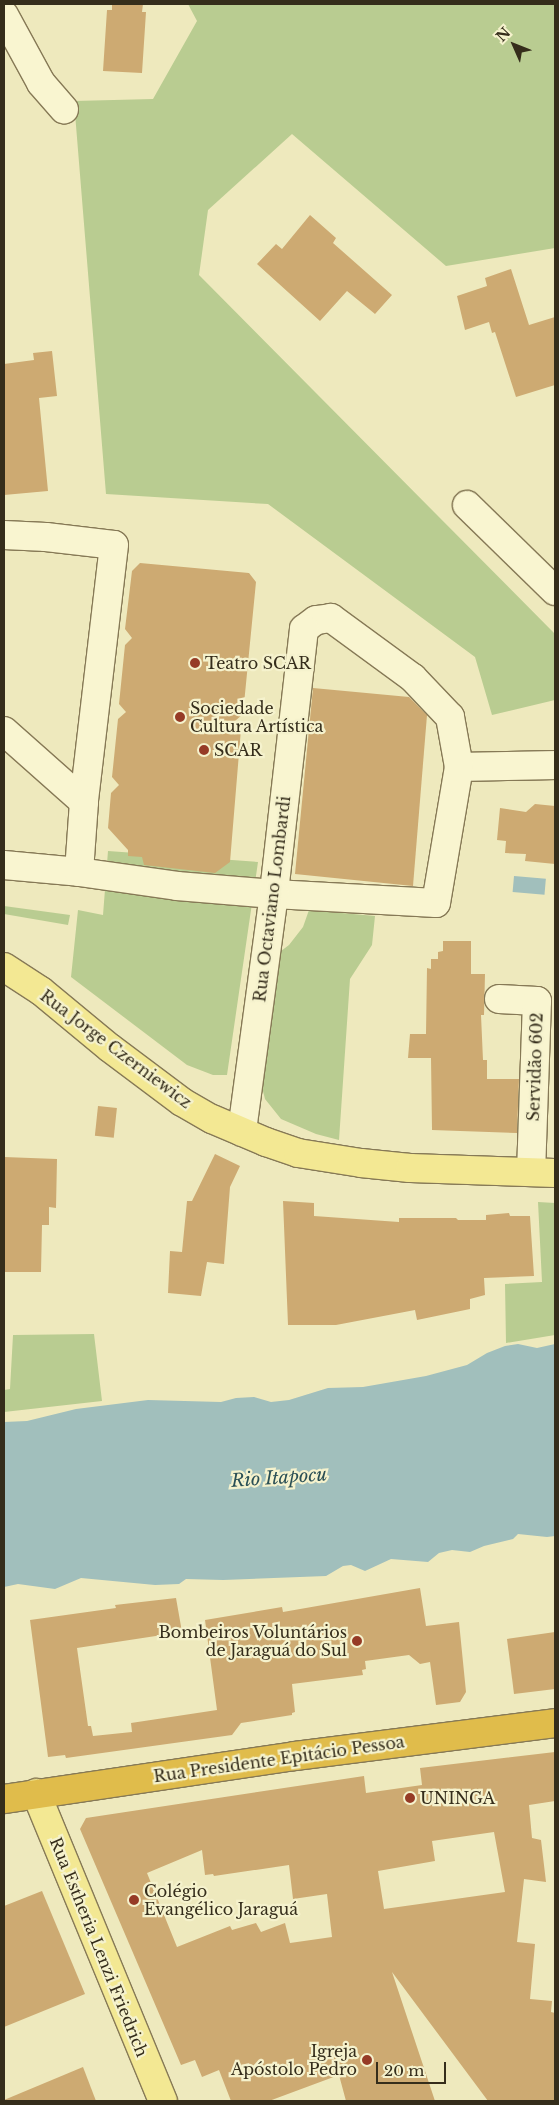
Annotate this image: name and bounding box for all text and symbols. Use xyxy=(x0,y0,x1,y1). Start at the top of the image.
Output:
north arrow xyxy=(489,20,539,70)
text: N xyxy=(492,24,514,46)
place label: Teatro SCAR xyxy=(205,653,311,673)
marker: Teatro SCAR xyxy=(189,657,201,669)
place label: Sociedade Cultura Artística xyxy=(190,698,324,736)
marker: Sociedade Cultura Artística xyxy=(174,711,186,723)
place label: SCAR xyxy=(214,740,262,760)
marker: SCAR xyxy=(198,744,210,756)
street label: Rua Octaviano Lombardi xyxy=(250,795,294,1003)
street label: Rua Jorge Czerniewicz xyxy=(37,986,195,1112)
street label: Servidão 602 xyxy=(524,1012,546,1122)
water label: Rio Itapocu xyxy=(230,1464,328,1492)
place label: Bombeiros Voluntários de Jaraguá do Sul xyxy=(158,1622,347,1660)
marker: Bombeiros Voluntários de Jaraguá do Sul xyxy=(351,1635,363,1647)
street label: Rua Presidente Epitácio Pessoa xyxy=(152,1732,406,1786)
place label: UNINGA xyxy=(420,1788,495,1808)
marker: UNINGA xyxy=(404,1792,416,1804)
street label: Rua Estheria Lenzi Friedrich xyxy=(46,1834,152,2060)
place label: Colégio Evangélico Jaraguá xyxy=(144,1881,298,1919)
marker: Colégio Evangélico Jaraguá xyxy=(128,1894,140,1906)
place label: Igreja Apóstolo Pedro xyxy=(231,2041,357,2079)
scale bar xyxy=(379,2052,449,2084)
marker: Igreja Apóstolo Pedro xyxy=(361,2054,373,2066)
text: 20 m xyxy=(384,2061,424,2080)

